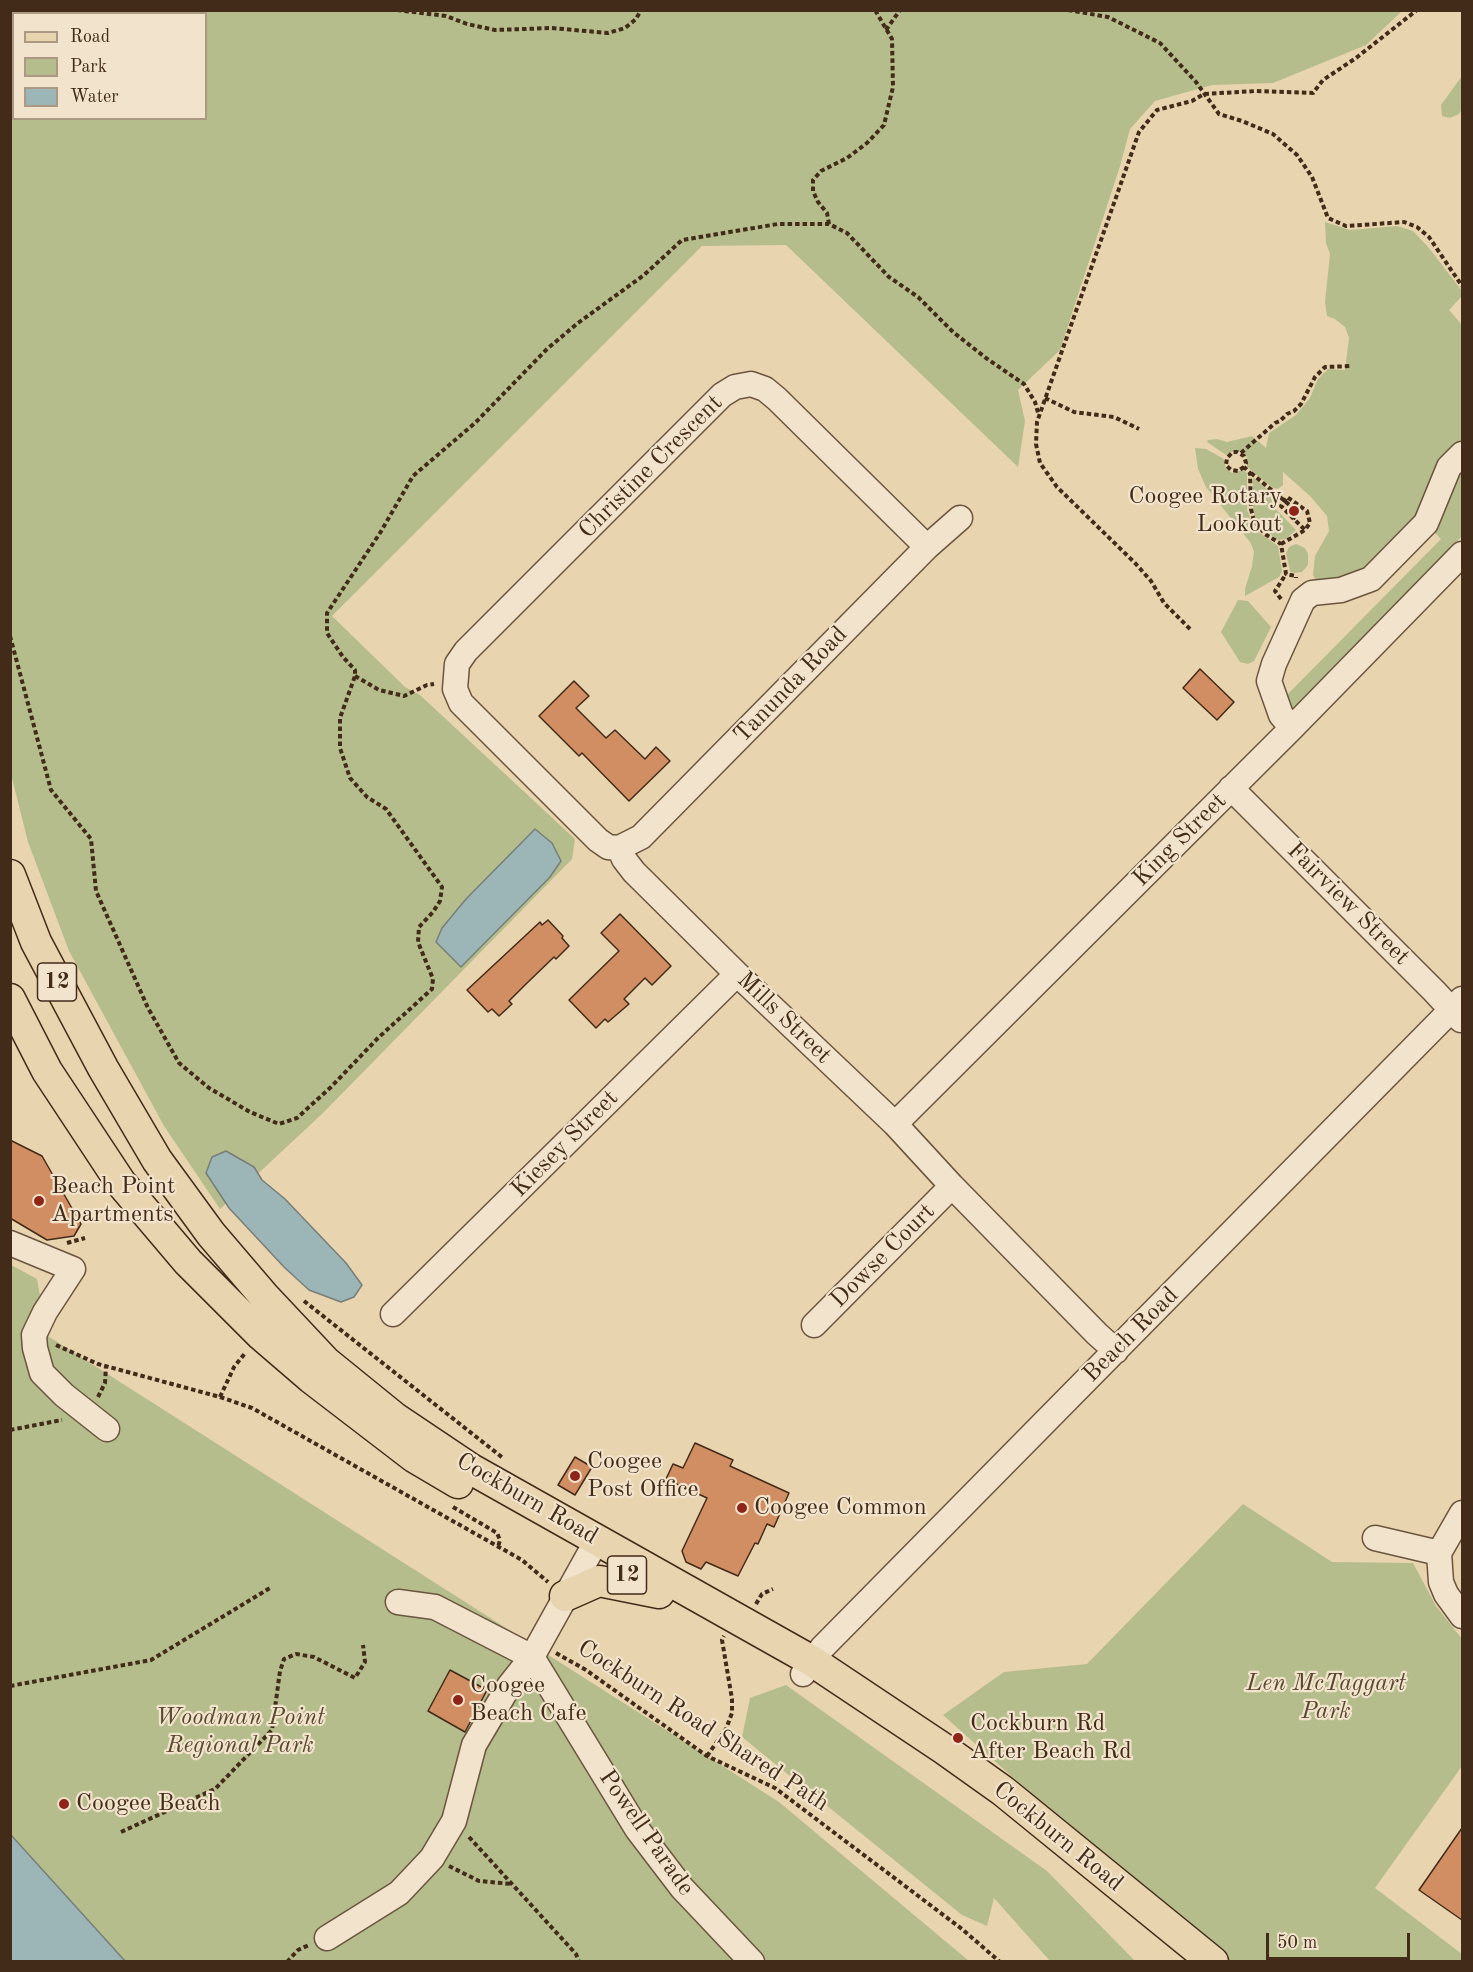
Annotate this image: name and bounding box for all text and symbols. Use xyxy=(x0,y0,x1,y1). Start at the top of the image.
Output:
legend xyxy=(12,12,207,120)
text: Road xyxy=(70,28,110,46)
text: Park xyxy=(70,58,107,76)
text: Water xyxy=(70,88,119,106)
street label: Christine Crescent xyxy=(573,389,729,545)
place label: Coogee Rotary Lookout xyxy=(1128,483,1282,539)
marker: Coogee Rotary Lookout xyxy=(1287,504,1301,518)
street label: Tanunda Road xyxy=(728,621,854,749)
street label: King Street xyxy=(1127,787,1233,893)
street label: Fairview Street xyxy=(1281,837,1415,971)
road number: 12 xyxy=(38,963,76,1001)
street label: Mills Street xyxy=(731,966,837,1070)
street label: Kiesey Street xyxy=(505,1084,625,1204)
place label: Beach Point Apartments xyxy=(51,1173,176,1229)
marker: Beach Point Apartments xyxy=(32,1194,46,1208)
street label: Dowse Court xyxy=(825,1198,941,1314)
street label: Beach Road xyxy=(1077,1281,1185,1389)
street label: Cockburn Road xyxy=(451,1447,603,1551)
place label: Coogee Post Office xyxy=(587,1448,698,1504)
marker: Coogee Post Office xyxy=(568,1469,582,1483)
place label: Coogee Common xyxy=(754,1494,927,1522)
marker: Coogee Common xyxy=(735,1501,749,1515)
road number: 12 xyxy=(608,1556,646,1594)
street label: Cockburn Road Shared Path xyxy=(572,1634,834,1818)
park label: Len McTaggart Park xyxy=(1246,1670,1406,1726)
place label: Coogee Beach Cafe xyxy=(470,1672,587,1728)
marker: Coogee Beach Cafe xyxy=(451,1693,465,1707)
park label: Woodman Point Regional Park xyxy=(155,1704,325,1760)
place label: Cockburn Rd After Beach Rd xyxy=(970,1710,1132,1766)
marker: Cockburn Rd After Beach Rd xyxy=(951,1731,965,1745)
street label: Powell Parade xyxy=(592,1764,700,1902)
street label: Cockburn Road xyxy=(987,1776,1129,1898)
place label: Coogee Beach xyxy=(76,1790,221,1818)
marker: Coogee Beach xyxy=(57,1797,71,1811)
scale bar xyxy=(1269,1921,1413,1959)
text: 50 m xyxy=(1277,1934,1317,1952)

